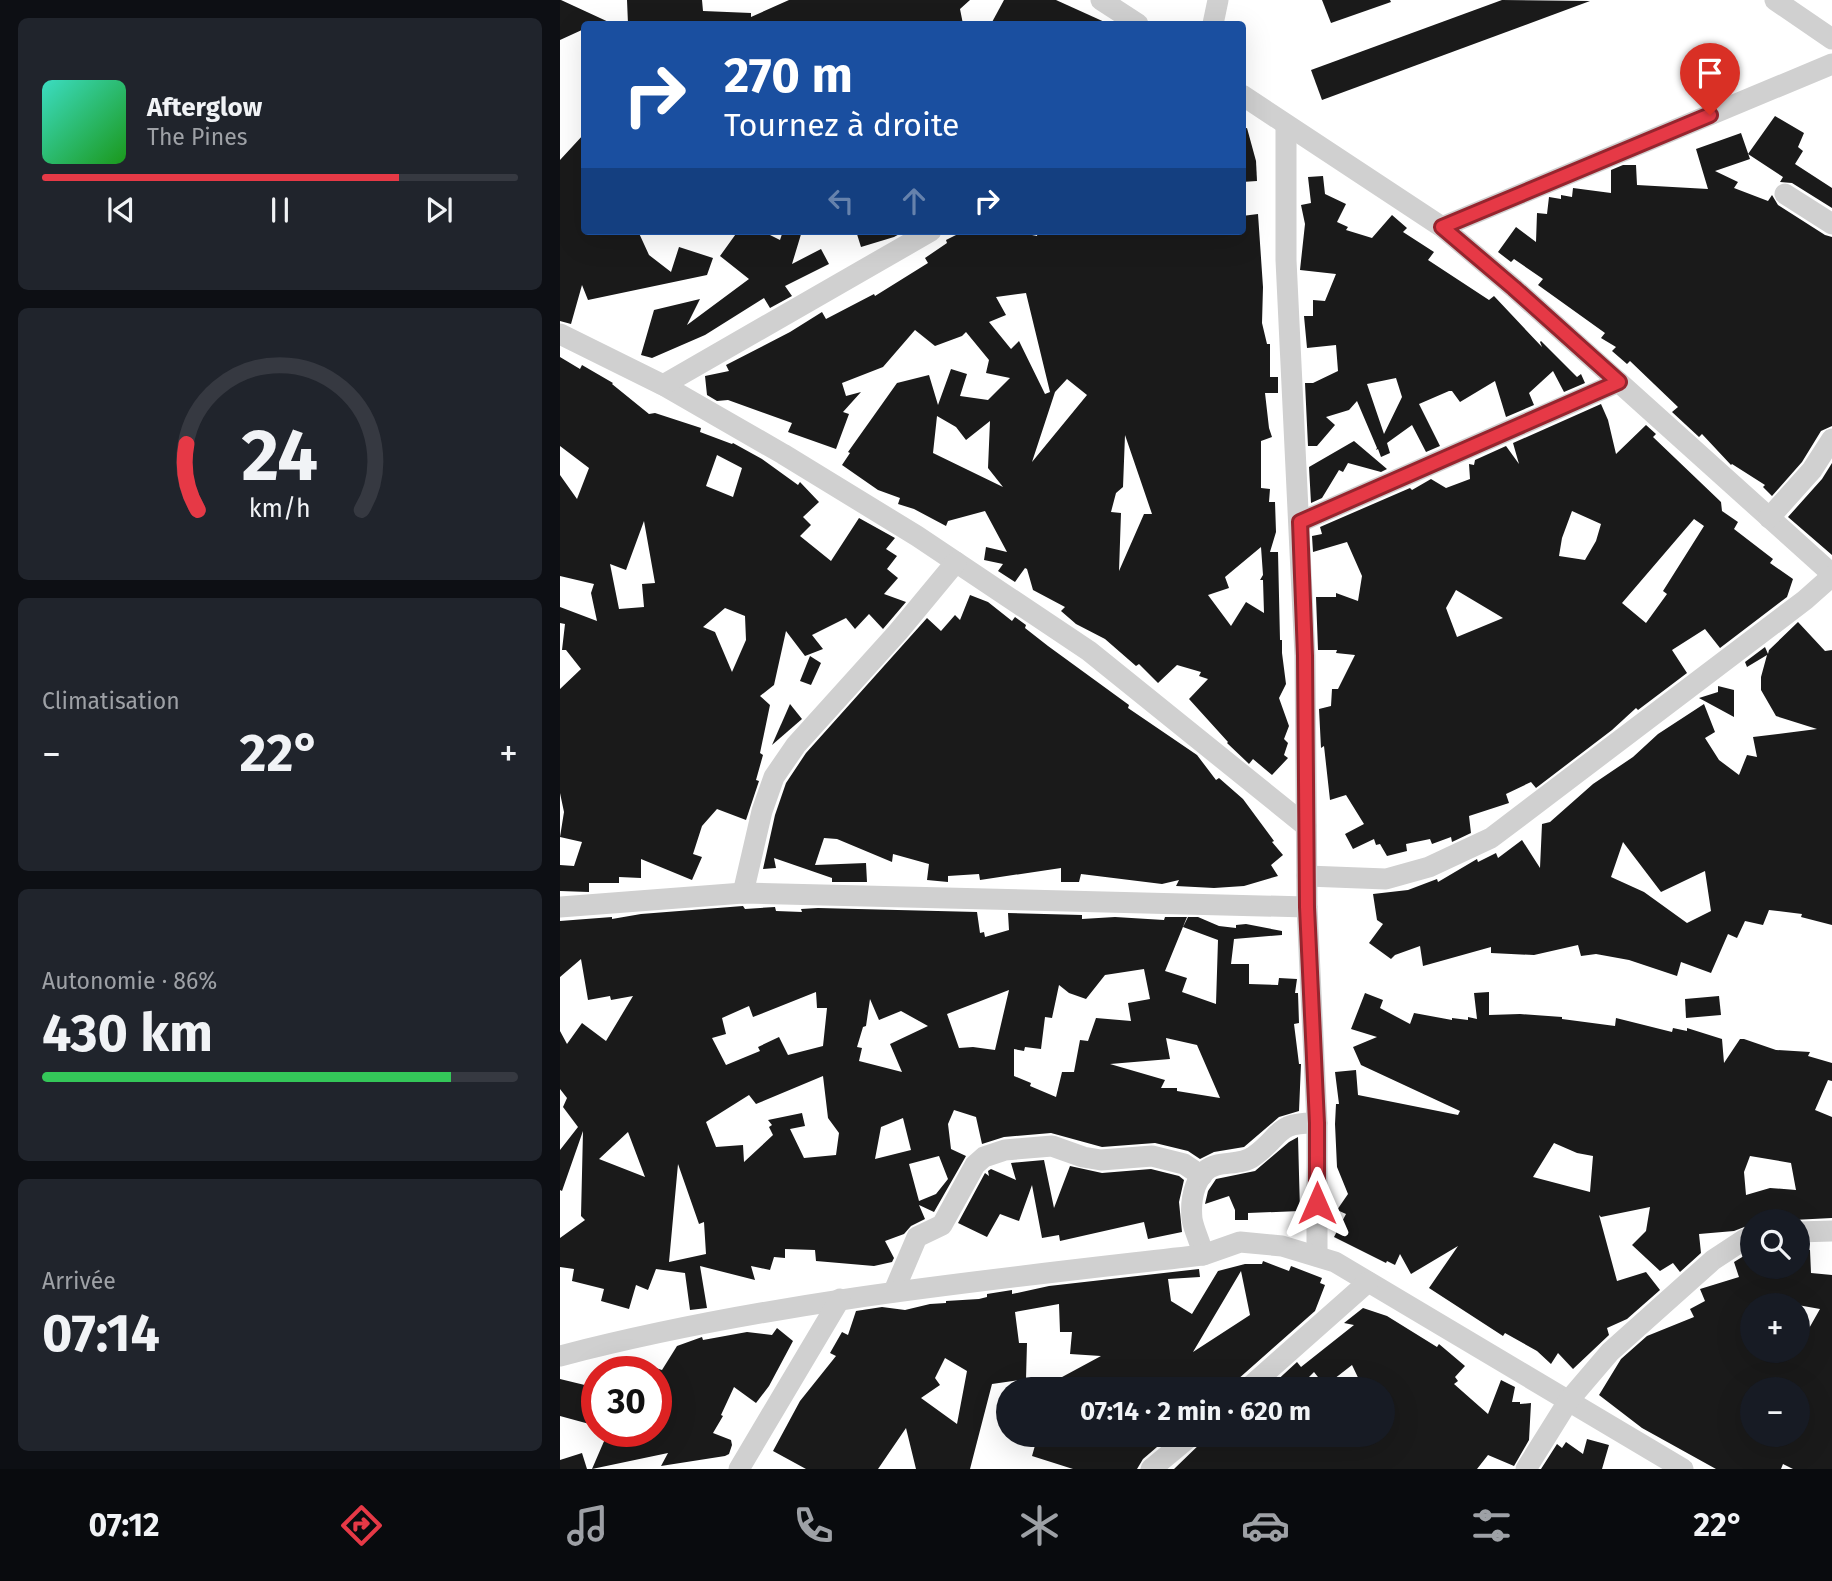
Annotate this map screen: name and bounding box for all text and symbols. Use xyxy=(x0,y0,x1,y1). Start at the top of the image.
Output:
pin xyxy=(1680,43,1740,115)
text: 270 m xyxy=(724,46,853,105)
icon: right xyxy=(609,49,700,140)
icon: arrive xyxy=(1691,54,1729,92)
text: Afterglow xyxy=(147,92,262,123)
text: Tournez à droite xyxy=(724,106,960,144)
text: The Pines xyxy=(147,123,248,151)
icon: left xyxy=(822,182,860,220)
icon: ahead xyxy=(895,182,933,220)
icon: right xyxy=(968,182,1006,220)
icon: previous xyxy=(102,191,140,229)
icon: pause xyxy=(261,191,299,229)
icon: next xyxy=(420,191,458,229)
text: 24 xyxy=(242,413,318,500)
text: km/h xyxy=(249,494,311,524)
text: Climatisation xyxy=(42,687,180,715)
text: 22° xyxy=(240,722,320,785)
text: − xyxy=(42,731,61,777)
text: + xyxy=(499,731,518,777)
text: Autonomie · 86% xyxy=(42,967,217,995)
text: 430 km xyxy=(42,1002,213,1065)
position arrow xyxy=(1280,1166,1354,1240)
map controls xyxy=(1740,1209,1810,1447)
button: search xyxy=(1740,1209,1810,1279)
text: Arrivée xyxy=(42,1267,116,1295)
button: + xyxy=(1740,1293,1810,1363)
text: 07:14 xyxy=(42,1302,160,1365)
speed limit sign: 30 xyxy=(581,1356,672,1447)
button: − xyxy=(1740,1377,1810,1447)
text: 07:14 · 2 min · 620 m xyxy=(1080,1396,1311,1427)
icon: directions xyxy=(337,1501,386,1550)
icon: music xyxy=(563,1501,612,1550)
icon: phone xyxy=(789,1501,838,1550)
icon: climate xyxy=(1015,1501,1064,1550)
icon: car xyxy=(1241,1501,1290,1550)
icon: filters xyxy=(1467,1501,1516,1550)
text: 07:12 xyxy=(89,1506,160,1544)
text: 22° xyxy=(1694,1506,1743,1544)

